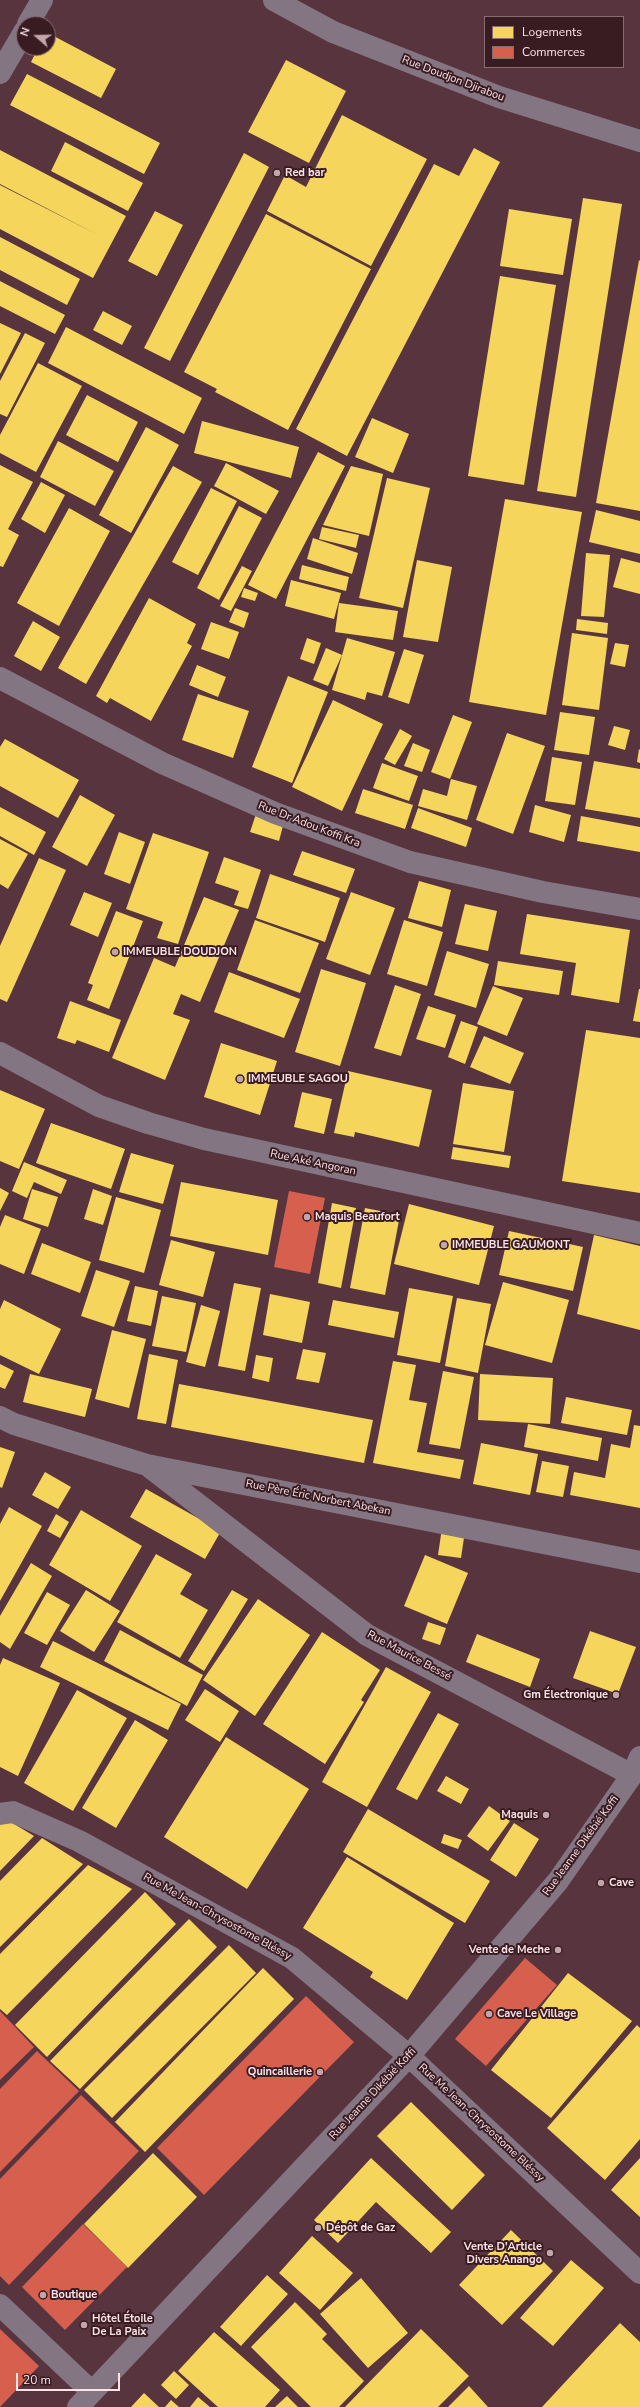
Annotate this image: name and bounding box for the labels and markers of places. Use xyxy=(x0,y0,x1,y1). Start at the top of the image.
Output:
place label: Red bar xyxy=(285,166,325,180)
marker: Red bar xyxy=(272,168,282,178)
place label: IMMEUBLE DOUDJON xyxy=(123,945,237,959)
marker: IMMEUBLE DOUDJON xyxy=(110,947,120,957)
place label: IMMEUBLE SAGOU xyxy=(248,1072,348,1086)
marker: IMMEUBLE SAGOU xyxy=(235,1074,245,1084)
place label: Maquis Beaufort xyxy=(315,1210,400,1224)
marker: Maquis Beaufort xyxy=(302,1212,312,1222)
place label: IMMEUBLE GAUMONT xyxy=(452,1238,570,1252)
marker: IMMEUBLE GAUMONT xyxy=(439,1240,449,1250)
place label: Gm Électronique xyxy=(523,1688,608,1702)
marker: Gm Électronique xyxy=(611,1690,621,1700)
place label: Maquis xyxy=(501,1808,538,1822)
marker: Maquis xyxy=(541,1810,551,1820)
place label: Cave xyxy=(609,1876,634,1890)
marker: Cave xyxy=(596,1878,606,1888)
place label: Vente de Meche xyxy=(469,1943,550,1957)
marker: Vente de Meche xyxy=(553,1945,563,1955)
place label: Cave Le Village xyxy=(497,2007,576,2021)
marker: Cave Le Village xyxy=(484,2009,494,2019)
place label: Quincaillerie xyxy=(248,2065,312,2079)
marker: Quincaillerie xyxy=(315,2067,325,2077)
place label: Dépôt de Gaz xyxy=(326,2221,395,2235)
marker: Dépôt de Gaz xyxy=(313,2223,323,2233)
place label: Vente D'Article Divers Anango xyxy=(464,2240,542,2266)
marker: Vente D'Article Divers Anango xyxy=(545,2248,555,2258)
place label: Boutique xyxy=(51,2288,97,2302)
marker: Boutique xyxy=(38,2290,48,2300)
place label: Hôtel Étoile De La Paix xyxy=(92,2312,153,2338)
marker: Hôtel Étoile De La Paix xyxy=(79,2320,89,2330)

